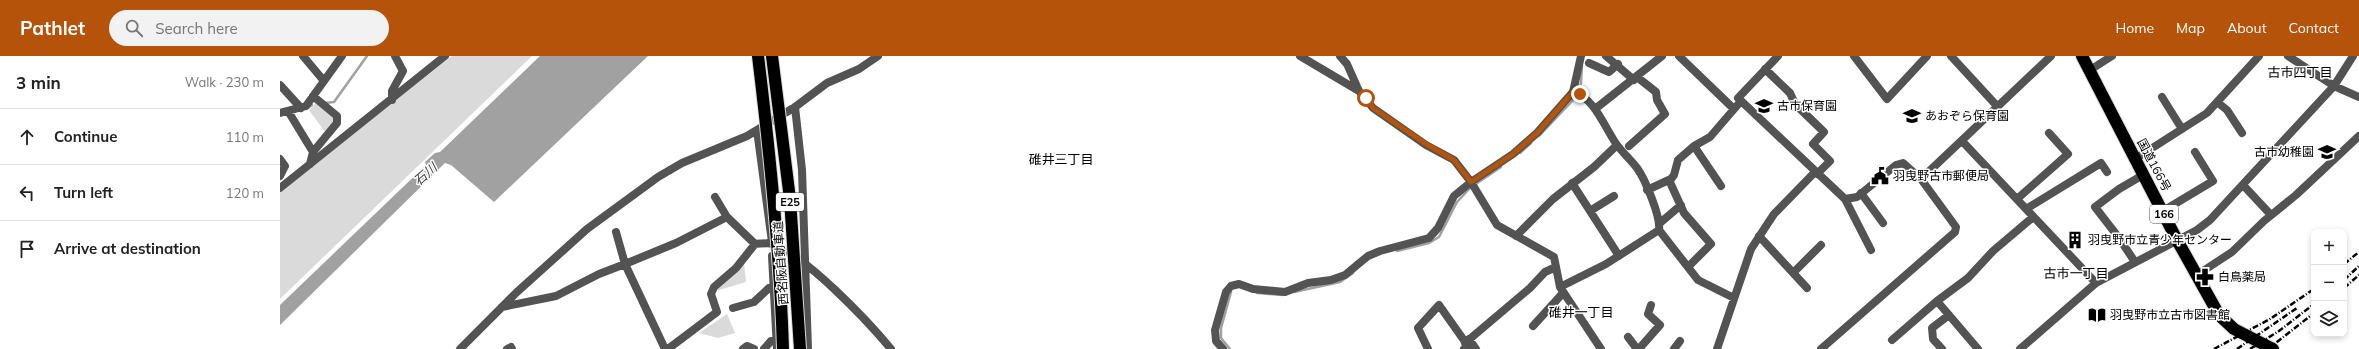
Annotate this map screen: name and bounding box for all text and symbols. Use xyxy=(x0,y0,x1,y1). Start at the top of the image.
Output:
search box xyxy=(109,10,389,46)
text: Pathlet xyxy=(20,16,85,40)
icon: search xyxy=(123,17,145,39)
text: Search here xyxy=(155,19,238,38)
text: Home xyxy=(2115,19,2154,37)
text: Map xyxy=(2176,19,2205,37)
text: About xyxy=(2227,19,2267,37)
text: Contact xyxy=(2289,19,2339,37)
district label: 古市四丁目 xyxy=(2267,64,2333,80)
text: 3 min xyxy=(16,72,61,93)
text: Walk · 230 m xyxy=(185,74,264,90)
route end xyxy=(1571,85,1589,103)
route start xyxy=(1357,89,1375,107)
school or university icon: 古市保育園 xyxy=(1754,96,1774,116)
place label: 古市保育園 xyxy=(1777,98,1837,113)
school or university icon: あおぞら保育園 xyxy=(1902,106,1922,126)
place label: あおぞら保育園 xyxy=(1925,108,2009,123)
icon: ahead xyxy=(16,126,38,148)
text: Continue xyxy=(54,127,117,146)
text: 110 m xyxy=(226,129,264,145)
street label: 国道166号 xyxy=(2134,136,2175,194)
school or university icon: 古市幼稚園 xyxy=(2317,142,2337,162)
place label: 古市幼稚園 xyxy=(2254,144,2314,159)
district label: 碓井三丁目 xyxy=(1028,151,1094,167)
water label: 石川 xyxy=(410,158,442,189)
public building icon: 羽曳野古市郵便局 xyxy=(1870,166,1890,186)
place label: 羽曳野古市郵便局 xyxy=(1893,168,1989,183)
icon: left xyxy=(16,182,38,204)
text: Turn left xyxy=(54,183,113,202)
text: 120 m xyxy=(226,185,264,201)
road number: E25 xyxy=(776,193,804,211)
road number: 166 xyxy=(2150,205,2178,223)
street label: 西名阪自動車道 xyxy=(770,221,791,305)
map controls xyxy=(2311,229,2347,337)
button: + xyxy=(2311,229,2347,265)
building icon: 羽曳野市立青少年センター xyxy=(2065,230,2085,250)
place label: 羽曳野市立青少年センター xyxy=(2088,232,2232,247)
icon: arrive xyxy=(16,238,38,260)
text: Arrive at destination xyxy=(54,239,201,258)
district label: 古市一丁目 xyxy=(2043,265,2109,281)
button: − xyxy=(2311,265,2347,301)
pharmacy icon: 白鳥薬局 xyxy=(2195,267,2215,287)
place label: 白鳥薬局 xyxy=(2218,269,2266,284)
button: layers xyxy=(2311,301,2347,337)
district label: 碓井一丁目 xyxy=(1548,304,1614,320)
library icon: 羽曳野市立古市図書館 xyxy=(2087,305,2107,325)
place label: 羽曳野市立古市図書館 xyxy=(2110,307,2230,322)

